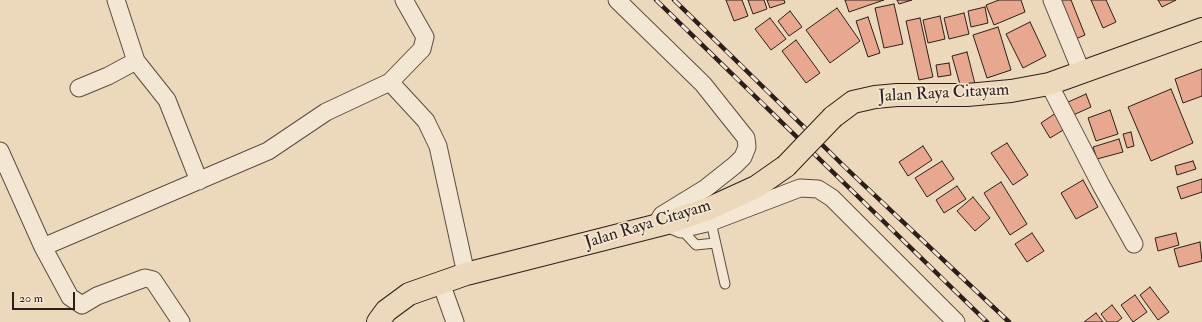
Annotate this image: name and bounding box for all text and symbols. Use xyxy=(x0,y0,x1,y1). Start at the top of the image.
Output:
street label: Jalan Raya Citayam xyxy=(878,80,1010,108)
street label: Jalan Raya Citayam xyxy=(582,196,714,254)
scale bar xyxy=(14,284,77,310)
text: 20 m xyxy=(19,291,43,306)

